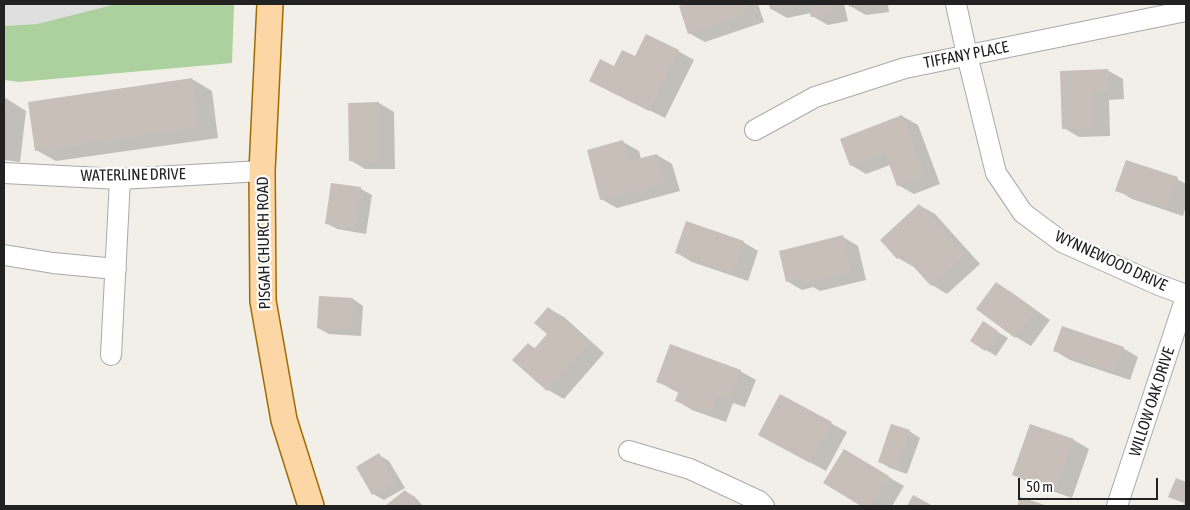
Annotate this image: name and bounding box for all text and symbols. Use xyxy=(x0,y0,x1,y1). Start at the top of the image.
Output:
street label: TIFFANY PLACE xyxy=(922,37,1010,73)
street label: WATERLINE DRIVE xyxy=(80,164,186,186)
street label: PISGAH CHURCH ROAD xyxy=(253,176,275,310)
street label: WYNNEWOOD DRIVE xyxy=(1052,227,1170,295)
street label: WILLOW OAK DRIVE xyxy=(1125,345,1179,459)
scale bar xyxy=(1020,468,1160,500)
text: 50 m xyxy=(1026,478,1053,495)

